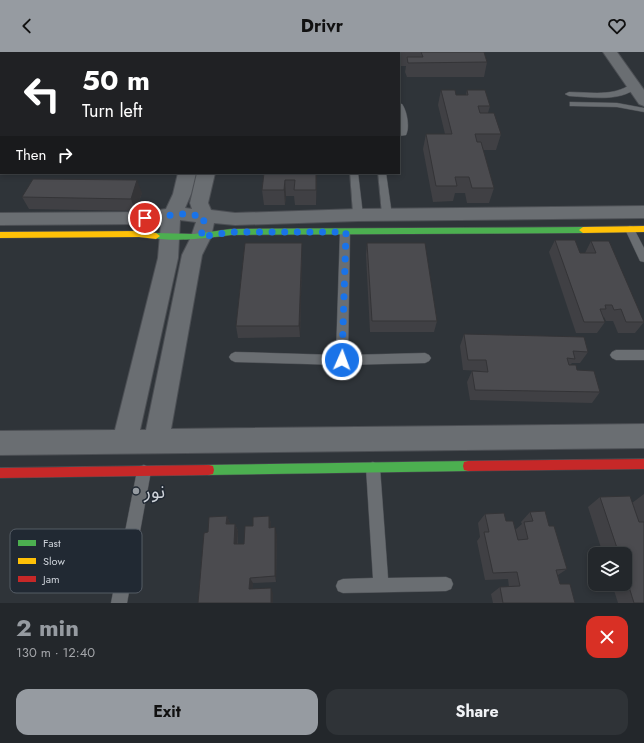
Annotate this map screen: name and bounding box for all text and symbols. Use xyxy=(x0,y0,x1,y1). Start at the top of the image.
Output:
text: Drivr xyxy=(301,13,343,39)
icon: back xyxy=(16,15,38,37)
icon: heart xyxy=(606,15,628,37)
text: 50 m xyxy=(82,60,150,101)
icon: left xyxy=(16,68,68,120)
text: Turn left xyxy=(82,98,142,124)
text: Then xyxy=(16,144,46,166)
icon: right xyxy=(54,144,76,166)
pin xyxy=(128,201,162,235)
icon: arrive xyxy=(134,207,156,229)
position arrow xyxy=(321,339,363,381)
place label: نور xyxy=(143,478,165,505)
marker: نور xyxy=(131,486,141,496)
legend xyxy=(10,529,142,593)
text: Fast xyxy=(43,535,61,551)
map controls xyxy=(588,547,632,591)
button: layers xyxy=(588,547,632,591)
text: Slow xyxy=(43,553,65,569)
text: Jam xyxy=(41,571,60,587)
text: 2 min xyxy=(16,610,79,645)
button: close xyxy=(586,616,628,658)
text: 130 m · 12:40 xyxy=(16,643,95,662)
button: Exit xyxy=(16,689,318,735)
button: Share xyxy=(326,689,628,735)

